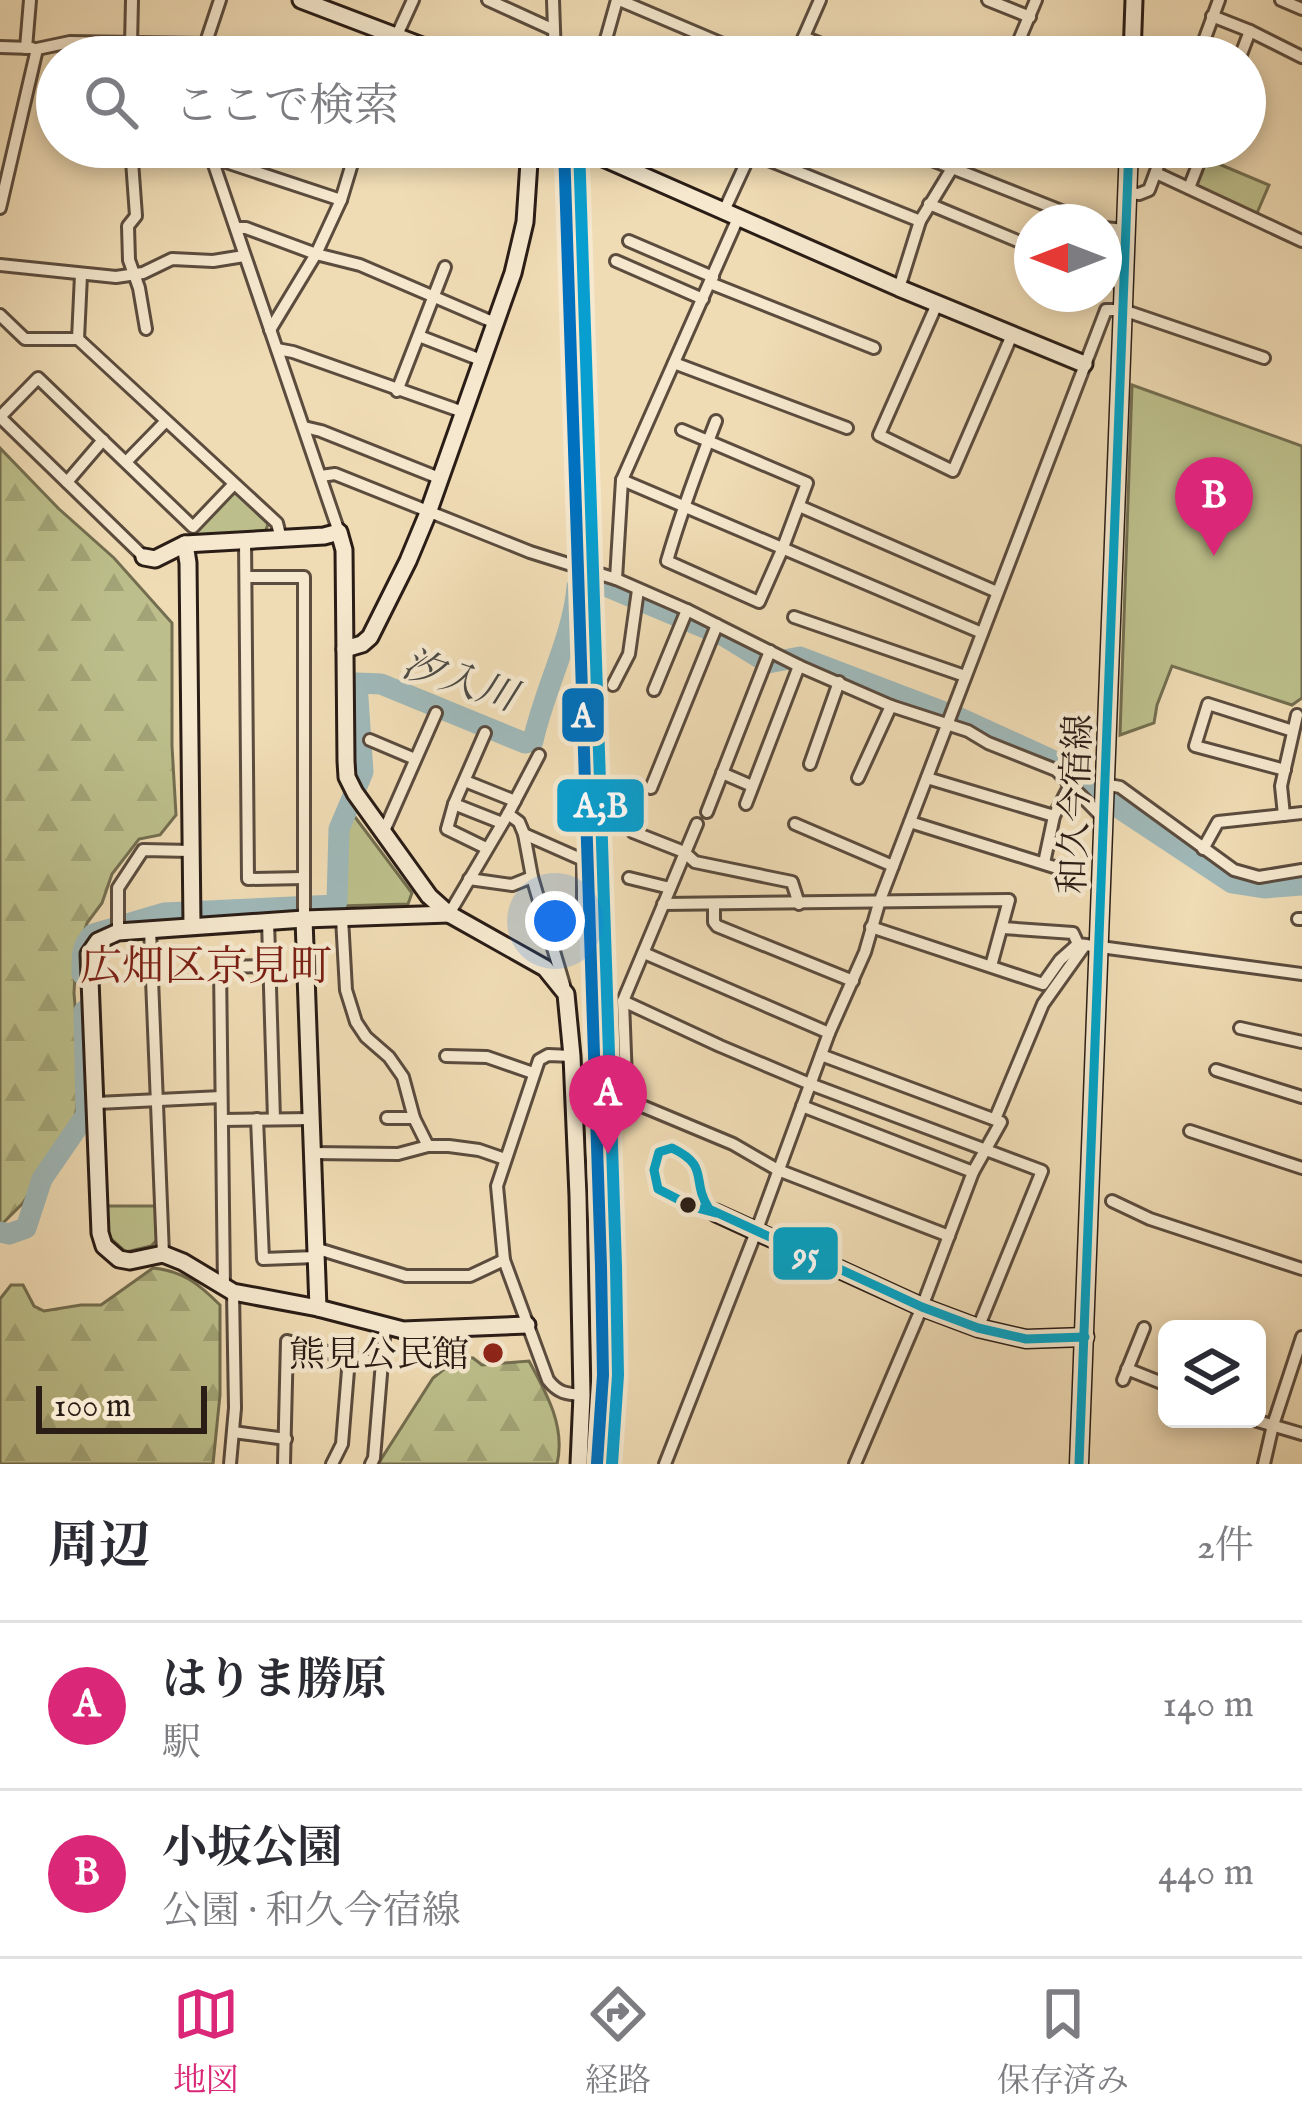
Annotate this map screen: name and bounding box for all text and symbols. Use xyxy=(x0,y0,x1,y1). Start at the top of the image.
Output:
search box xyxy=(36,36,1266,168)
icon: search xyxy=(78,69,144,135)
text: ここで検索 xyxy=(174,79,399,136)
north arrow xyxy=(1014,204,1122,312)
pin: B xyxy=(1175,457,1253,556)
water label: 汐入川 xyxy=(396,641,526,725)
line badge: A xyxy=(560,686,606,744)
text: A xyxy=(570,697,596,739)
street label: 和久今宿線 xyxy=(1051,713,1103,895)
line badge: A;B xyxy=(555,777,646,834)
text: A;B xyxy=(572,787,628,829)
your location xyxy=(525,891,585,951)
district label: 広畑区京見町 xyxy=(80,942,332,995)
pin: A xyxy=(569,1055,647,1154)
unlabelled marker xyxy=(677,1194,699,1216)
line badge: 95 xyxy=(771,1225,840,1282)
text: 95 xyxy=(791,1235,819,1277)
map controls xyxy=(1158,1320,1266,1428)
button: layers xyxy=(1158,1320,1266,1428)
place label: 熊見公民館 xyxy=(289,1333,469,1379)
marker: 熊見公民館 xyxy=(480,1340,506,1366)
scale bar xyxy=(36,1380,207,1433)
text: 100 m xyxy=(54,1386,131,1428)
text: 周辺 xyxy=(48,1516,150,1581)
text: 2件 xyxy=(1197,1523,1254,1572)
text: はりま勝原 xyxy=(162,1653,387,1710)
text: A xyxy=(74,1681,100,1730)
text: 140 m xyxy=(1163,1681,1254,1730)
text: 駅 xyxy=(162,1720,201,1769)
text: 小坂公園 xyxy=(162,1821,342,1878)
text: B xyxy=(74,1849,100,1898)
text: 440 m xyxy=(1158,1849,1254,1898)
text: 公園 · 和久今宿線 xyxy=(162,1888,461,1937)
tab: 地図 xyxy=(173,1981,239,2103)
tab: 経路 xyxy=(585,1981,651,2103)
tab: 保存済み xyxy=(997,1981,1129,2103)

